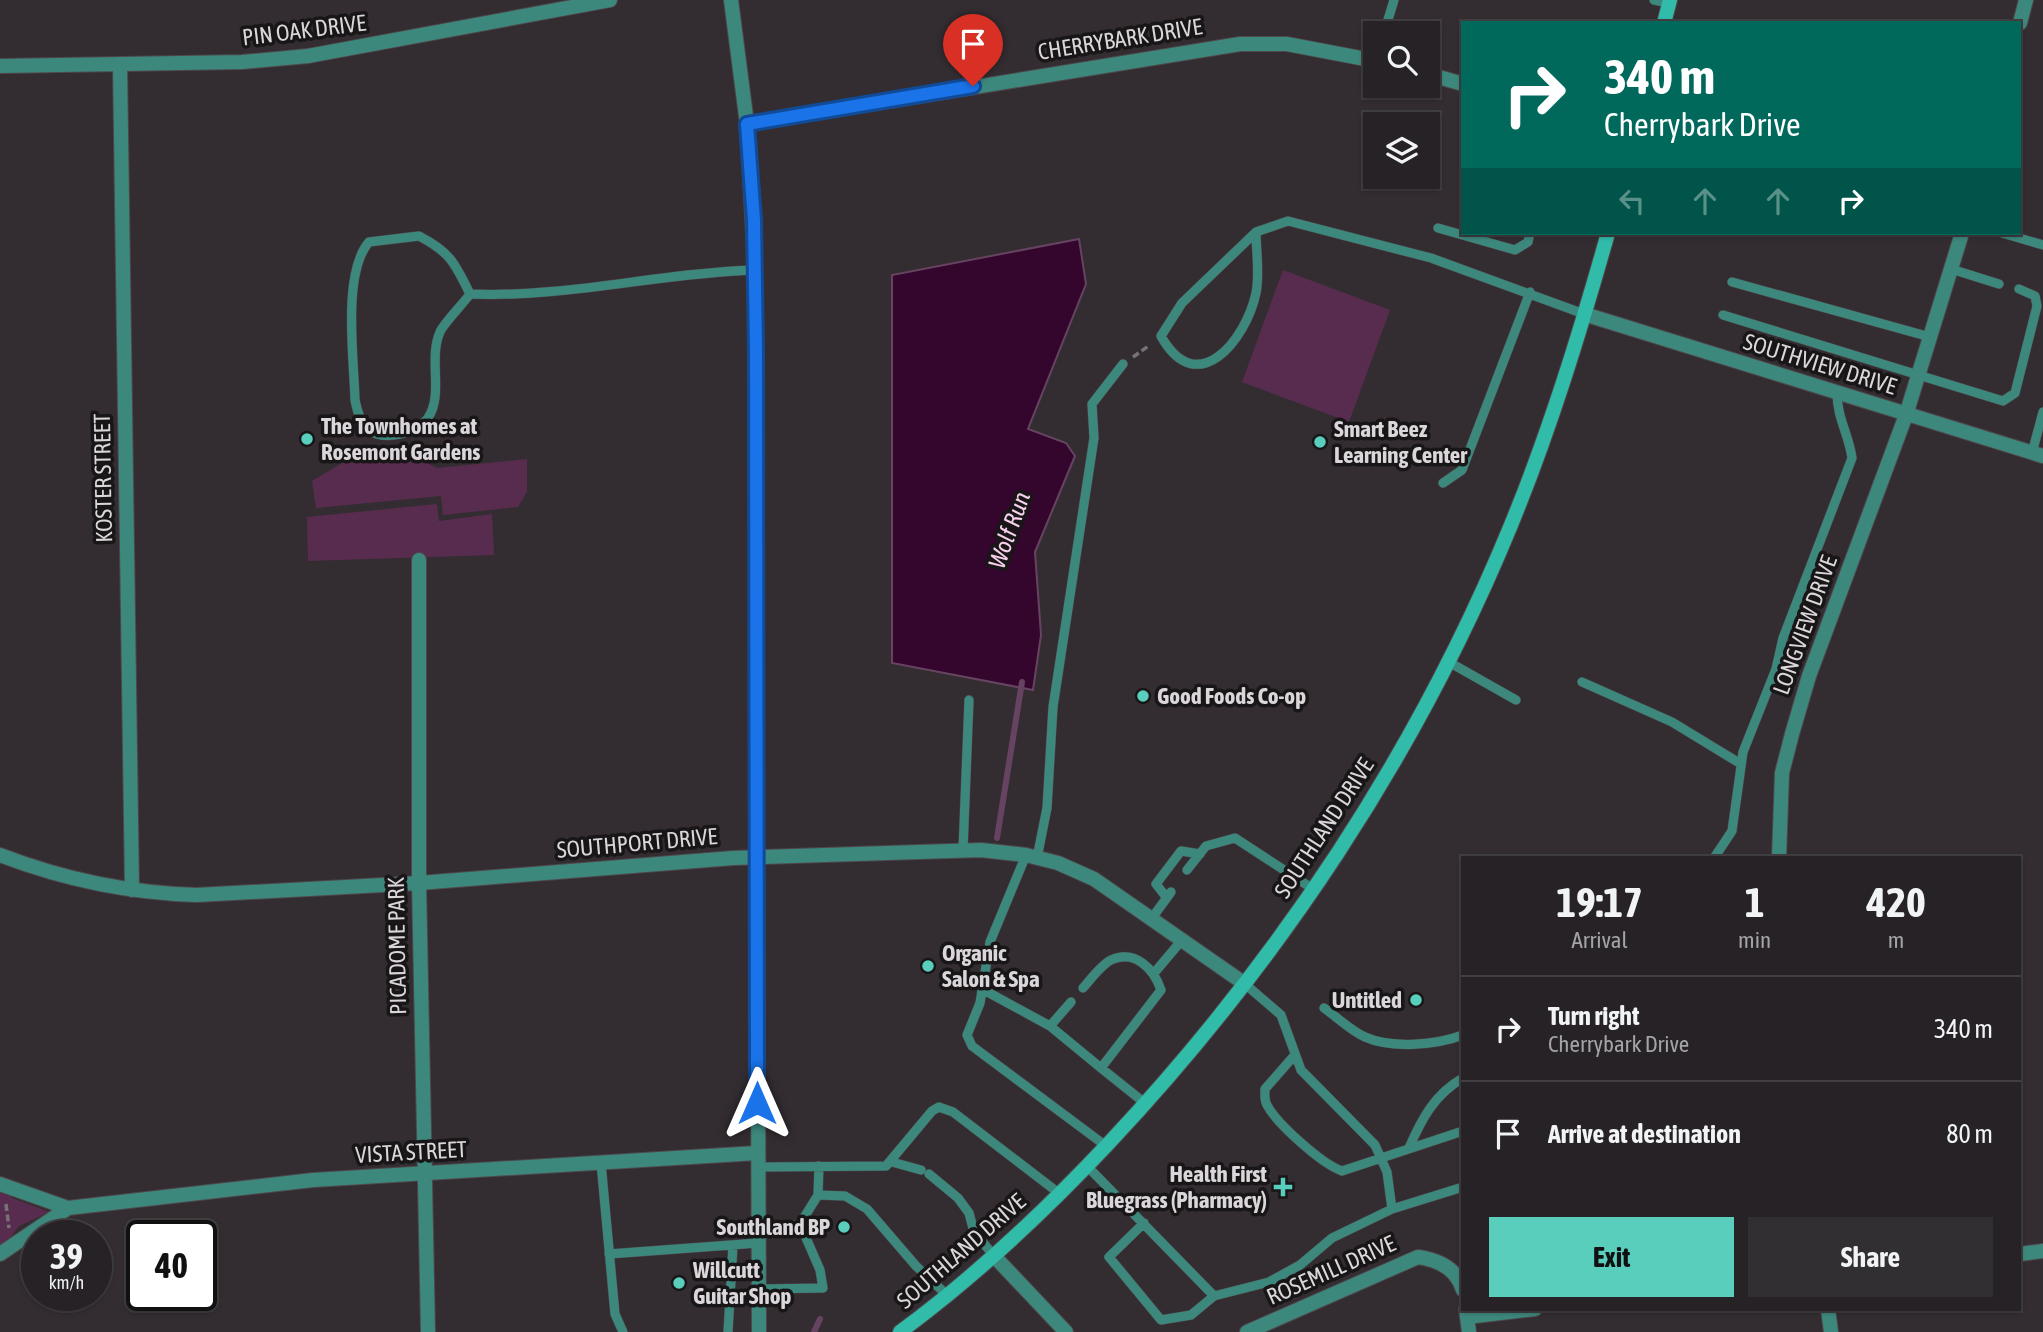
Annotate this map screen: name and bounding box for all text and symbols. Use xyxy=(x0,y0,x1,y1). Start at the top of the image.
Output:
street label: PIN OAK DRIVE xyxy=(241,9,367,50)
street label: CHERRYBARK DRIVE xyxy=(1036,13,1204,65)
pin xyxy=(943,14,1003,86)
map controls xyxy=(1363,21,1440,189)
button: search xyxy=(1363,21,1440,98)
icon: arrive xyxy=(954,25,992,63)
text: 340 m xyxy=(1604,48,1715,104)
icon: right xyxy=(1489,49,1580,140)
text: Cherrybark Drive xyxy=(1604,106,1801,143)
button: layers xyxy=(1363,112,1440,189)
icon: left xyxy=(1613,182,1651,220)
icon: ahead xyxy=(1686,182,1724,220)
icon: ahead xyxy=(1759,182,1797,220)
icon: right xyxy=(1832,182,1870,220)
street label: SOUTHVIEW DRIVE xyxy=(1741,328,1900,400)
street label: KOSTER STREET xyxy=(89,413,117,543)
place label: The Townhomes at Rosemont Gardens xyxy=(321,413,480,465)
place label: Smart Beez Learning Center xyxy=(1334,416,1468,468)
marker: The Townhomes at Rosemont Gardens xyxy=(299,431,315,447)
marker: Smart Beez Learning Center xyxy=(1312,434,1328,450)
water label: Wolf Run xyxy=(983,488,1035,572)
street label: LONGVIEW DRIVE xyxy=(1768,552,1842,698)
place label: Good Foods Co-op xyxy=(1157,683,1306,709)
marker: Good Foods Co-op xyxy=(1135,688,1151,704)
street label: SOUTHLAND DRIVE xyxy=(1269,753,1379,903)
street label: SOUTHPORT DRIVE xyxy=(556,823,718,863)
street label: PICADOME PARK xyxy=(383,876,411,1015)
text: 19:17 xyxy=(1556,878,1643,926)
text: 1 xyxy=(1745,878,1764,926)
text: 420 xyxy=(1866,878,1926,926)
text: Arrival xyxy=(1571,927,1628,953)
text: min xyxy=(1738,927,1771,953)
text: m xyxy=(1888,927,1904,953)
place label: Organic Salon & Spa xyxy=(942,940,1040,992)
marker: Organic Salon & Spa xyxy=(920,958,936,974)
place label: Untitled xyxy=(1332,987,1402,1013)
marker: Untitled xyxy=(1408,992,1424,1008)
text: Turn right xyxy=(1548,1001,1639,1031)
icon: right xyxy=(1489,1010,1527,1048)
text: 340 m xyxy=(1934,1014,1993,1044)
text: Cherrybark Drive xyxy=(1548,1031,1689,1057)
position arrow xyxy=(720,1066,794,1140)
icon: arrive xyxy=(1489,1115,1527,1153)
text: Arrive at destination xyxy=(1548,1119,1741,1149)
text: 80 m xyxy=(1946,1119,1993,1149)
street label: VISTA STREET xyxy=(355,1136,467,1168)
place label: Health First Bluegrass (Pharmacy) xyxy=(1086,1161,1267,1213)
marker: Health First Bluegrass (Pharmacy) xyxy=(1273,1177,1293,1197)
street label: SOUTHLAND DRIVE xyxy=(892,1188,1031,1314)
place label: Southland BP xyxy=(716,1214,830,1240)
button: Exit xyxy=(1489,1217,1734,1297)
button: Share xyxy=(1748,1217,1993,1297)
marker: Southland BP xyxy=(836,1219,852,1235)
speed limit sign: 40 xyxy=(126,1220,217,1311)
street label: ROSEMILL DRIVE xyxy=(1263,1230,1399,1310)
text: 39 xyxy=(50,1236,83,1276)
place label: Willcutt Guitar Shop xyxy=(692,1257,791,1309)
text: km/h xyxy=(49,1272,84,1293)
marker: Willcutt Guitar Shop xyxy=(671,1275,687,1291)

